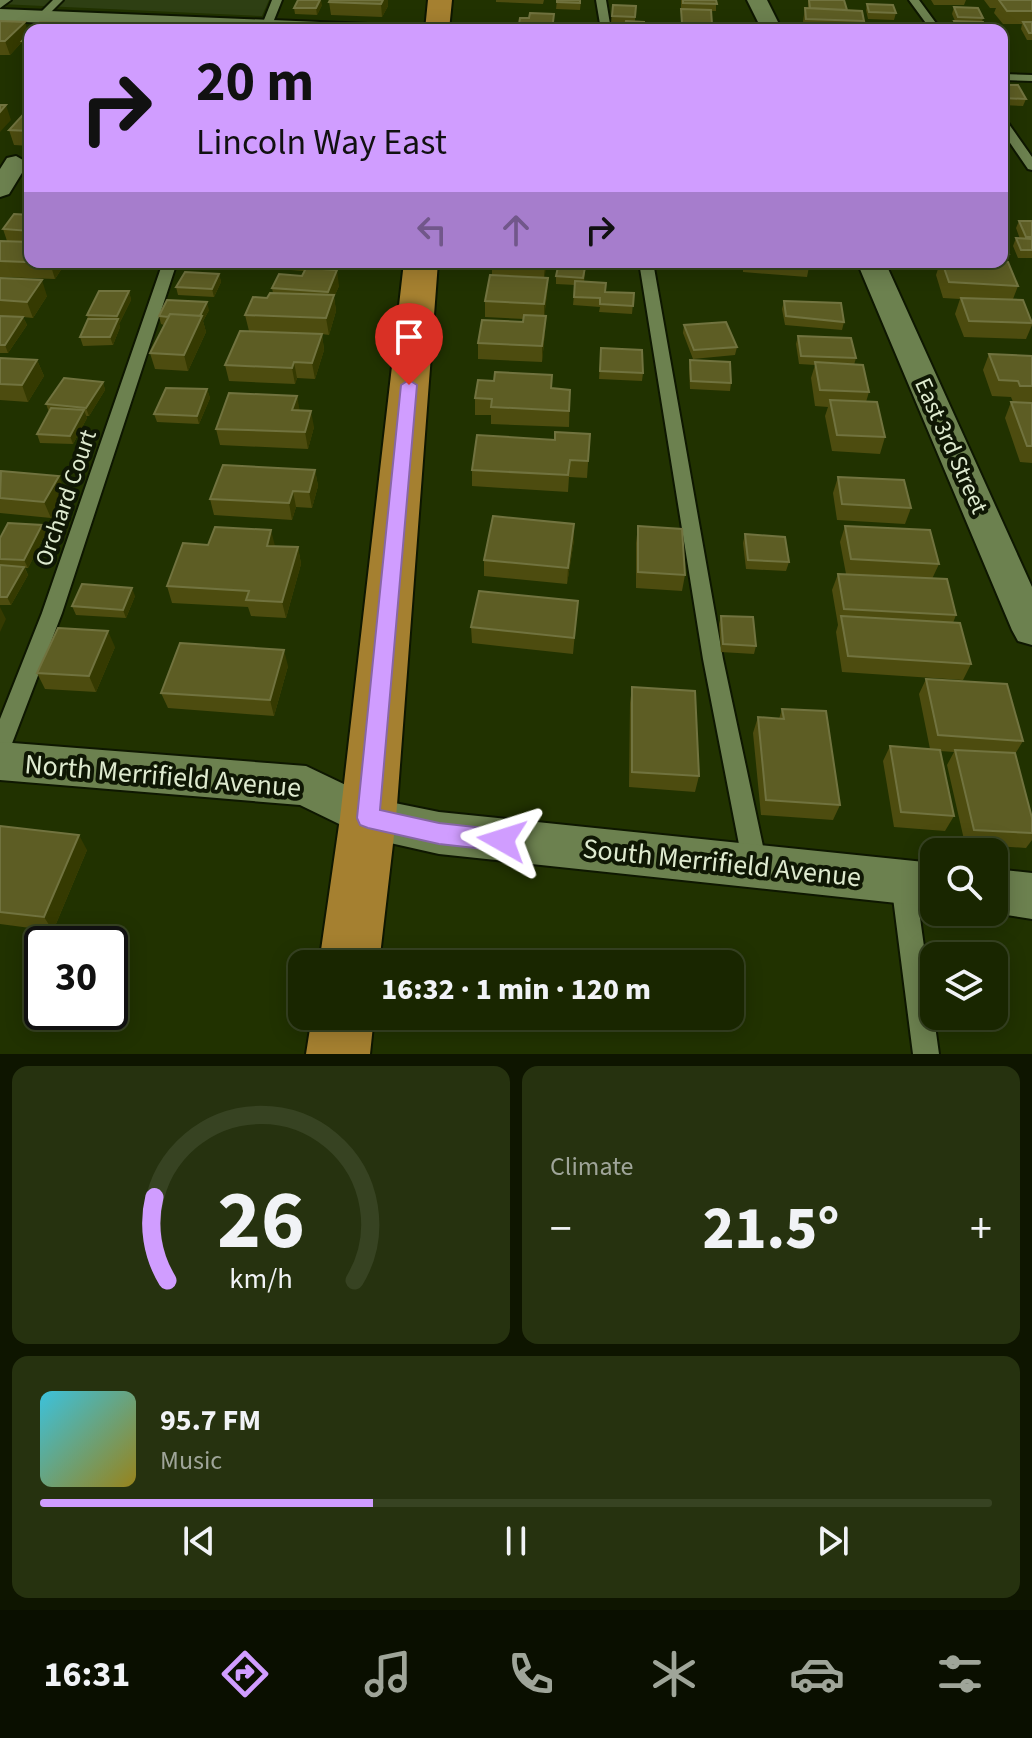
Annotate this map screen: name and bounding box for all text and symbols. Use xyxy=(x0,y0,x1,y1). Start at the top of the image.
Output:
text: 20 m xyxy=(196,43,314,122)
icon: right xyxy=(64,56,168,160)
text: Lincoln Way East xyxy=(196,117,447,168)
icon: left xyxy=(410,208,454,252)
icon: ahead xyxy=(494,208,538,252)
icon: right xyxy=(578,208,622,252)
pin xyxy=(375,303,443,385)
icon: arrive xyxy=(387,315,431,359)
street label: East 3rd Street xyxy=(905,372,997,520)
street label: Orchard Court xyxy=(26,425,106,571)
street label: North Merrifield Avenue xyxy=(23,744,303,808)
position arrow xyxy=(460,798,544,882)
street label: South Merrifield Avenue xyxy=(581,828,863,898)
map controls xyxy=(920,838,1008,1030)
button: search xyxy=(920,838,1008,926)
speed limit sign: 30 xyxy=(24,926,128,1030)
button: layers xyxy=(920,942,1008,1030)
text: 16:32 · 1 min · 120 m xyxy=(381,968,651,1011)
text: Climate xyxy=(550,1148,634,1185)
text: 26 xyxy=(217,1162,305,1280)
text: 21.5° xyxy=(703,1187,839,1272)
text: − xyxy=(550,1198,572,1261)
text: + xyxy=(970,1198,992,1261)
text: km/h xyxy=(229,1259,293,1299)
text: 95.7 FM xyxy=(160,1399,261,1442)
text: Music xyxy=(160,1442,222,1479)
icon: previous xyxy=(177,1519,221,1563)
icon: pause xyxy=(494,1519,538,1563)
icon: next xyxy=(811,1519,855,1563)
icon: directions xyxy=(217,1646,273,1702)
icon: music xyxy=(360,1646,416,1702)
icon: phone xyxy=(503,1646,559,1702)
icon: climate xyxy=(646,1646,702,1702)
icon: car xyxy=(789,1646,845,1702)
icon: filters xyxy=(932,1646,988,1702)
text: 16:31 xyxy=(44,1649,130,1700)

